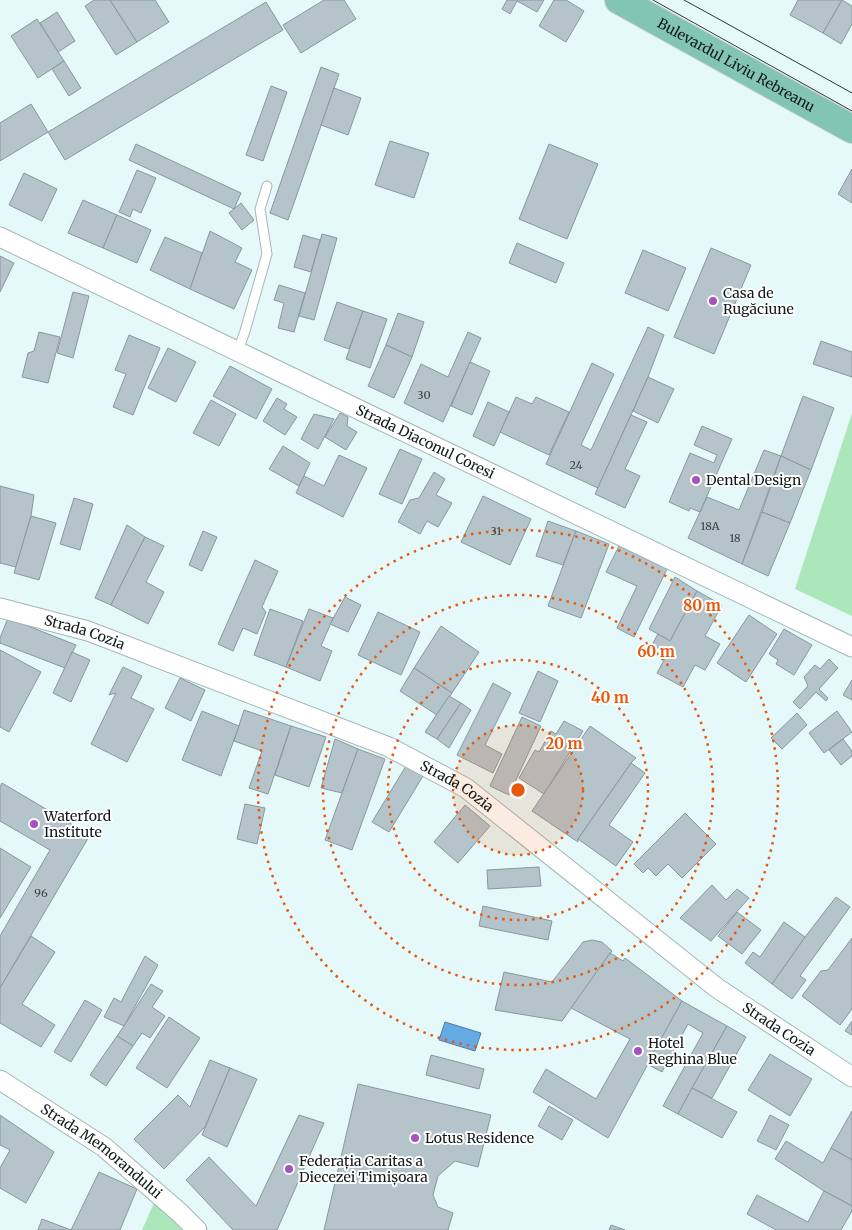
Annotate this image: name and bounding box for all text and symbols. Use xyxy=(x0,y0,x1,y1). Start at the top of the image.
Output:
street label: Bulevardul Liviu Rebreanu xyxy=(654,14,818,116)
place label: Casa de Rugăciune xyxy=(723,284,794,318)
marker: Casa de Rugăciune xyxy=(707,295,719,307)
house number: 30 xyxy=(417,388,431,402)
street label: Strada Diaconul Coresi xyxy=(353,401,498,483)
house number: 24 xyxy=(570,458,583,472)
place label: Dental Design xyxy=(706,471,801,489)
marker: Dental Design xyxy=(690,474,702,486)
house number: 18A xyxy=(701,519,720,533)
house number: 31 xyxy=(491,524,501,538)
house number: 18 xyxy=(729,531,741,545)
text: 80 m xyxy=(683,596,721,615)
street label: Strada Cozia xyxy=(42,611,128,654)
text: 60 m xyxy=(637,642,675,661)
text: 40 m xyxy=(591,688,629,707)
text: 20 m xyxy=(545,734,583,753)
street label: Strada Cozia xyxy=(417,756,498,816)
centre of rings xyxy=(509,781,527,799)
place label: Waterford Institute xyxy=(43,807,112,841)
marker: Waterford Institute xyxy=(28,818,40,830)
house number: 96 xyxy=(34,886,48,900)
street label: Strada Cozia xyxy=(739,998,819,1060)
place label: Hotel Reghina Blue xyxy=(648,1034,737,1068)
marker: Hotel Reghina Blue xyxy=(632,1045,644,1057)
street label: Strada Memorandului xyxy=(37,1100,166,1203)
place label: Lotus Residence xyxy=(425,1129,534,1147)
marker: Lotus Residence xyxy=(409,1132,421,1144)
place label: Federația Caritas a Diecezei Timișoara xyxy=(299,1152,428,1186)
marker: Federația Caritas a Diecezei Timișoara xyxy=(283,1163,295,1175)

